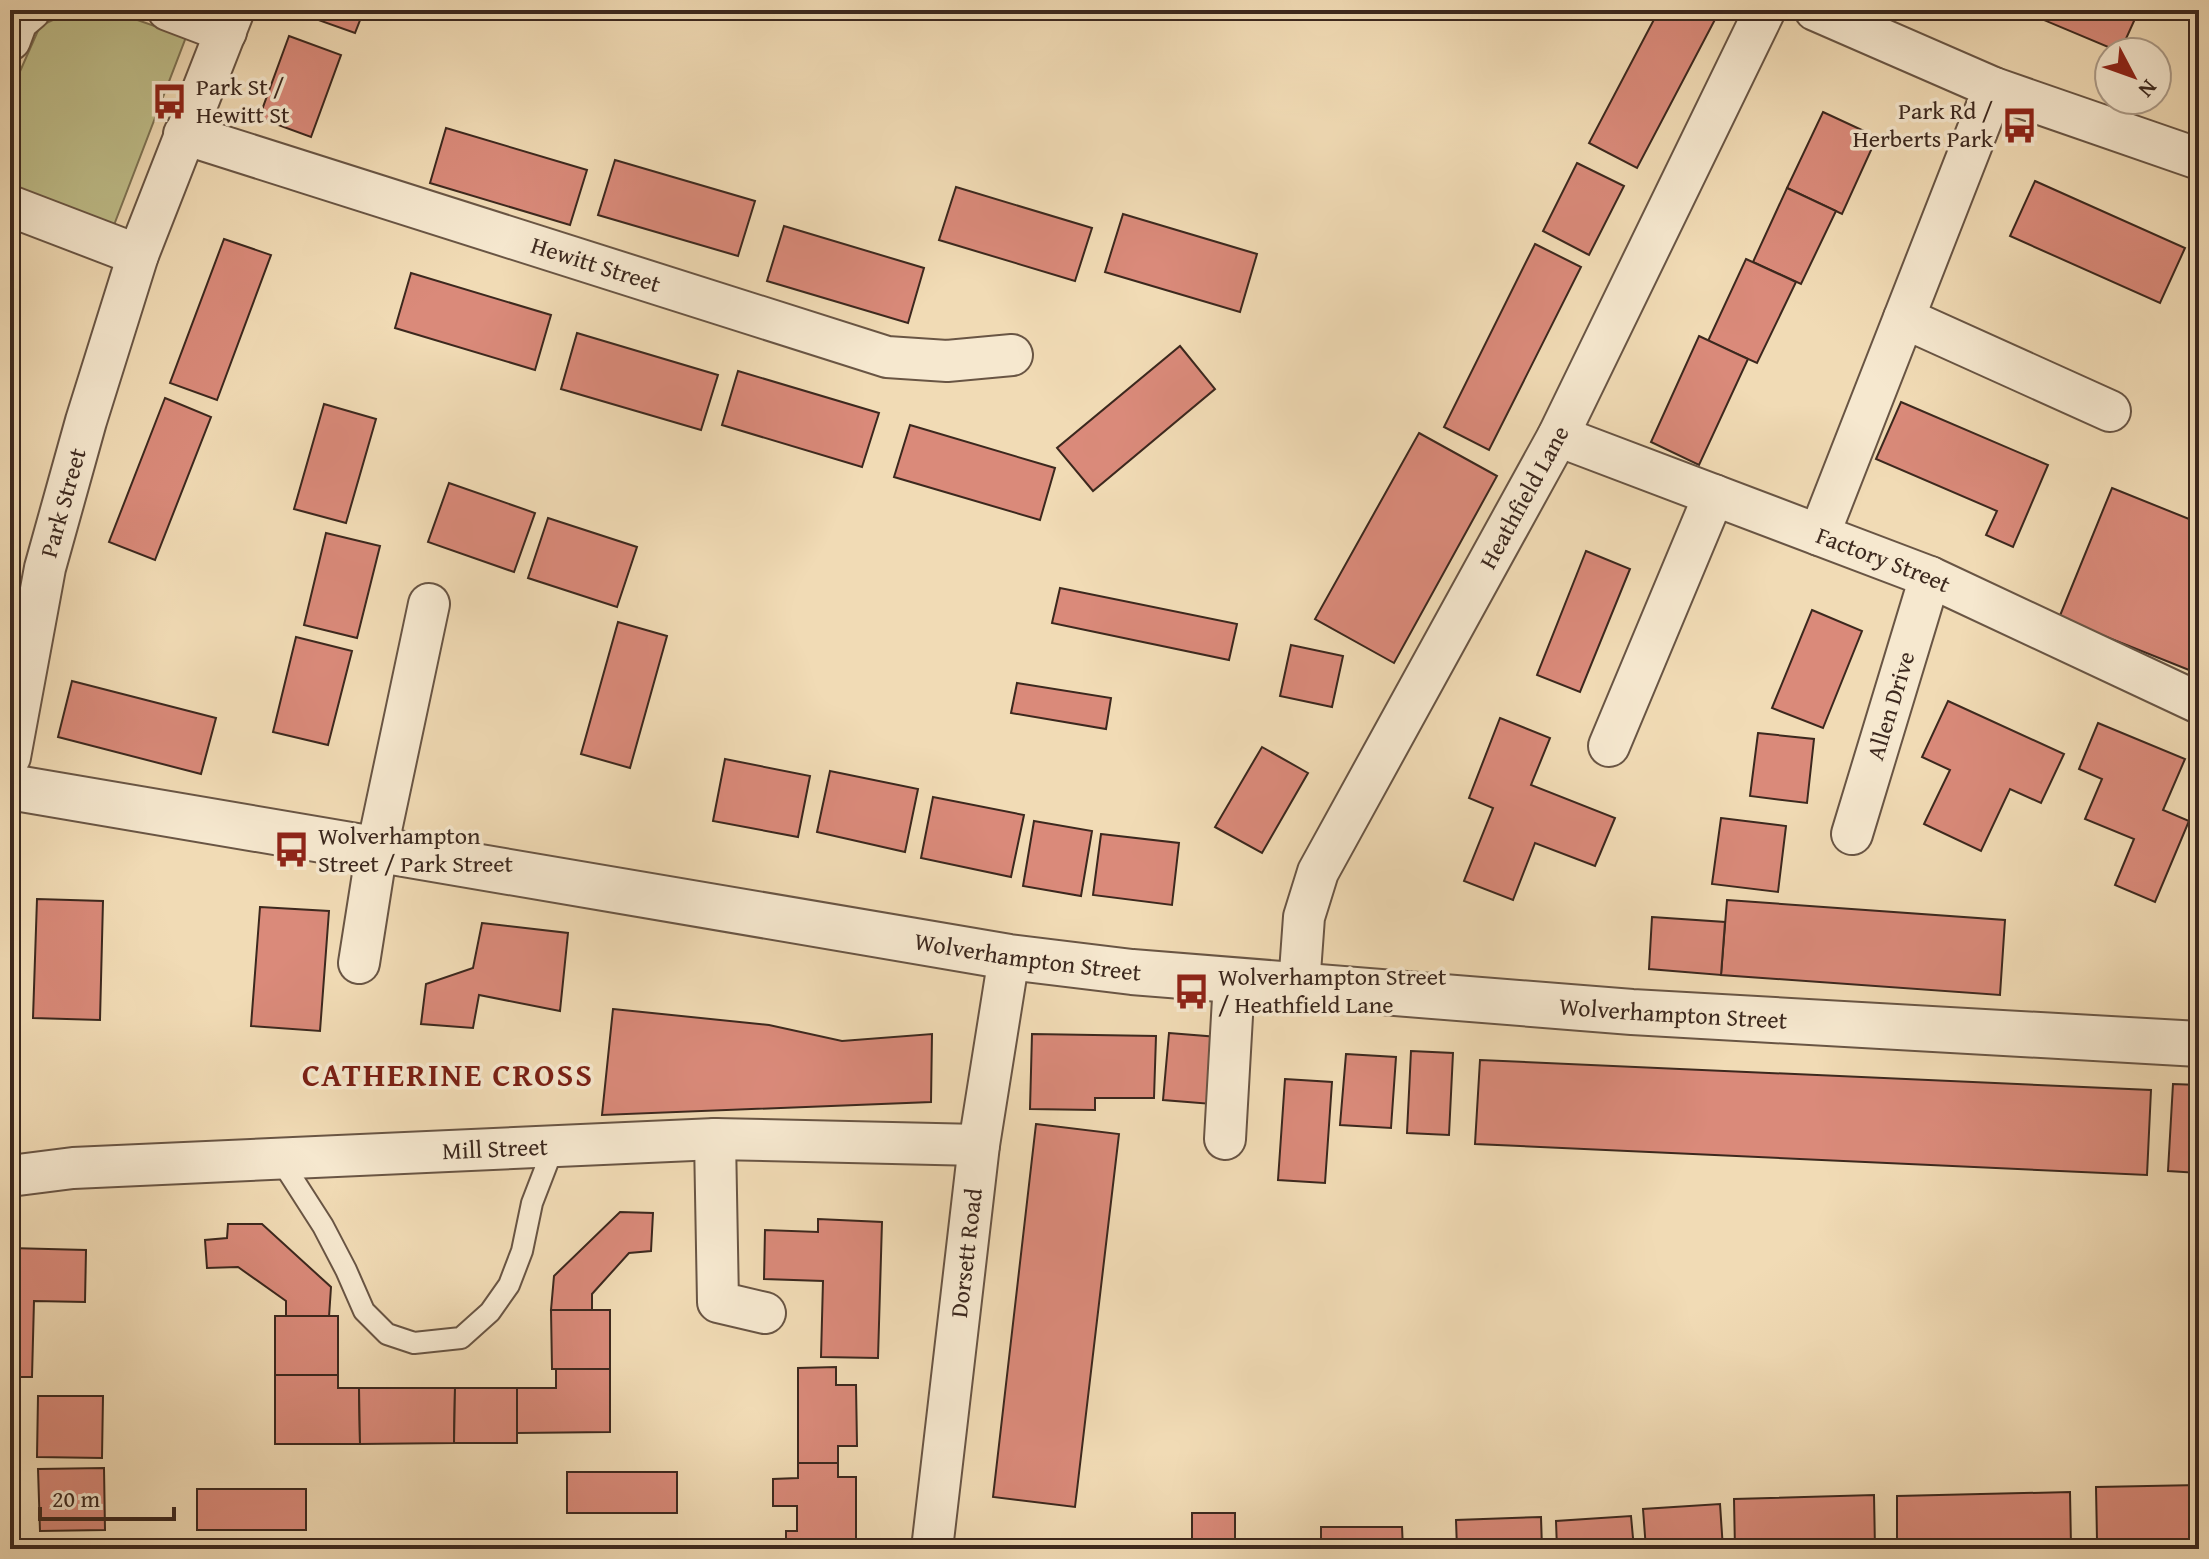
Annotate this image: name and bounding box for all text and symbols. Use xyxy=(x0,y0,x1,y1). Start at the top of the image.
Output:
north arrow xyxy=(2093,36,2173,116)
place label: Park St / Hewitt St xyxy=(196,69,290,132)
text: N xyxy=(2131,73,2165,105)
bus stop icon: Park St / Hewitt St xyxy=(151,82,189,120)
place label: Park Rd / Herberts Park xyxy=(1853,93,1994,156)
bus stop icon: Park Rd / Herberts Park xyxy=(2000,106,2038,144)
street label: Hewitt Street xyxy=(527,227,666,301)
street label: Heathfield Lane xyxy=(1470,420,1577,575)
street label: Park Street xyxy=(31,443,95,561)
street label: Factory Street xyxy=(1811,517,1957,601)
street label: Allen Drive xyxy=(1857,647,1923,764)
place label: Wolverhampton Street / Park Street xyxy=(318,818,513,881)
bus stop icon: Wolverhampton Street / Park Street xyxy=(273,831,311,869)
street label: Wolverhampton Street xyxy=(912,923,1143,990)
place label: Wolverhampton Street / Heathfield Lane xyxy=(1218,959,1447,1022)
bus stop icon: Wolverhampton Street / Heathfield Lane xyxy=(1173,972,1211,1010)
street label: Wolverhampton Street xyxy=(1558,988,1789,1038)
district label: CATHERINE CROSS xyxy=(302,1051,594,1098)
street label: Mill Street xyxy=(441,1129,549,1168)
street label: Dorsett Road xyxy=(941,1186,991,1320)
scale bar xyxy=(40,1471,174,1521)
text: 20 m xyxy=(52,1481,100,1516)

